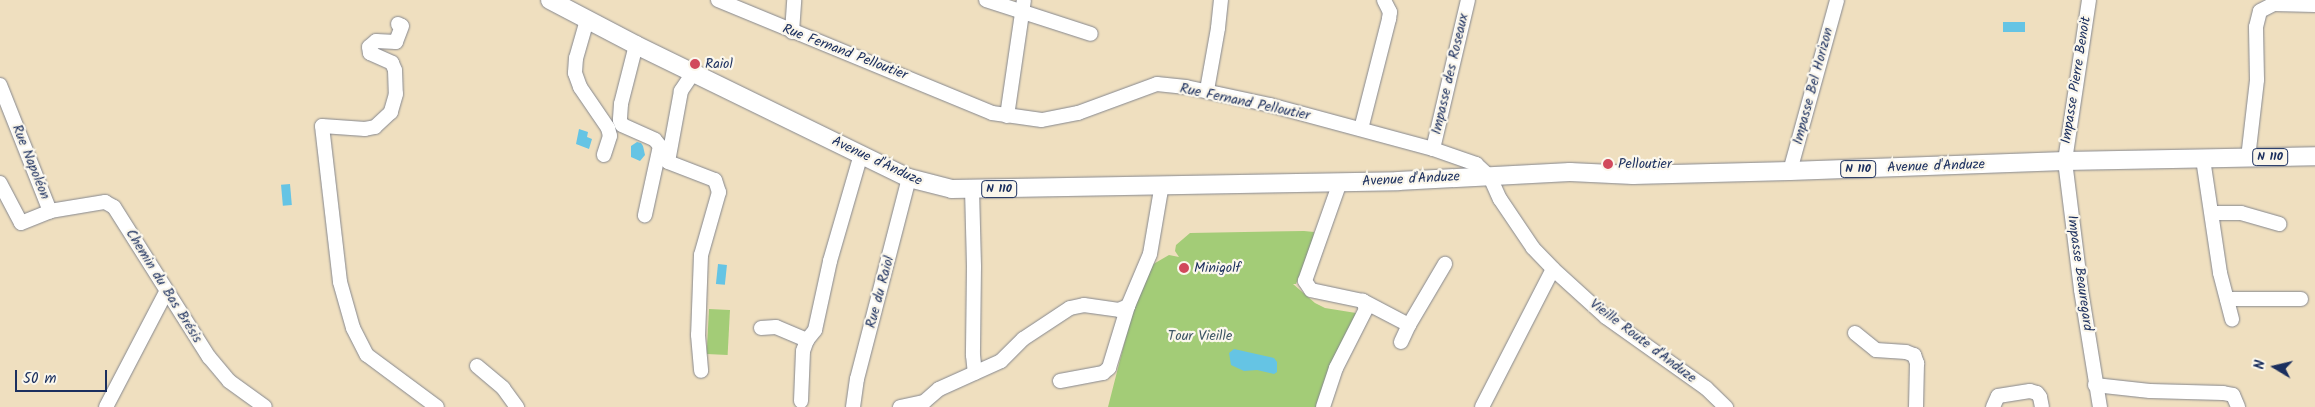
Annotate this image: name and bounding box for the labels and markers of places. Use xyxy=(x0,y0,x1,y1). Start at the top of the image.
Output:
place label: Raiol xyxy=(705,56,733,72)
marker: Raiol xyxy=(689,58,701,70)
place label: Pelloutier xyxy=(1618,156,1672,172)
marker: Pelloutier xyxy=(1602,158,1614,170)
place label: Minigolf xyxy=(1194,260,1241,276)
marker: Minigolf xyxy=(1178,262,1190,274)

